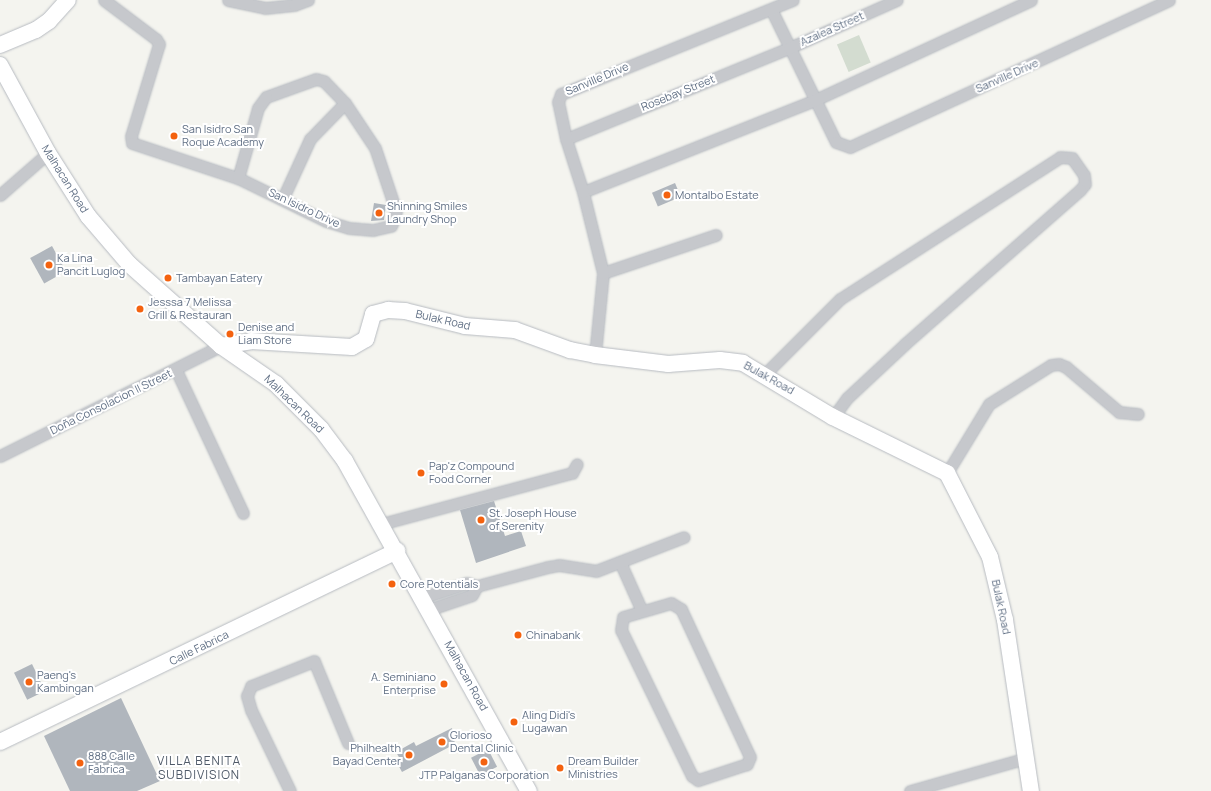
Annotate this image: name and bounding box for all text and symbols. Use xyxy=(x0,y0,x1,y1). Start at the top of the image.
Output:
street label: Azalea Street xyxy=(798,9,866,49)
street label: Sanville Drive xyxy=(974,56,1040,96)
street label: Sanville Drive xyxy=(564,60,630,98)
street label: Rosebay Street xyxy=(639,72,717,114)
place label: San Isidro San Roque Academy xyxy=(182,123,264,149)
marker: San Isidro San Roque Academy xyxy=(169,131,179,141)
street label: Malhacan Road xyxy=(39,143,91,215)
street label: San Isidro Drive xyxy=(266,186,342,230)
place label: Montalbo Estate xyxy=(675,188,759,202)
marker: Montalbo Estate xyxy=(662,190,672,200)
place label: Shinning Smiles Laundry Shop xyxy=(387,200,467,226)
marker: Shinning Smiles Laundry Shop xyxy=(374,208,384,218)
place label: Ka Lina Pancit Luglog xyxy=(57,252,125,278)
marker: Ka Lina Pancit Luglog xyxy=(44,260,54,270)
place label: Tambayan Eatery xyxy=(176,271,263,285)
marker: Tambayan Eatery xyxy=(163,273,173,283)
place label: Jesssa 7 Melissa Grill & Restauran xyxy=(148,296,232,322)
marker: Jesssa 7 Melissa Grill & Restauran xyxy=(135,304,145,314)
street label: Bulak Road xyxy=(414,307,472,333)
place label: Denise and Liam Store xyxy=(238,321,294,347)
marker: Denise and Liam Store xyxy=(225,329,235,339)
street label: Bulak Road xyxy=(741,359,797,397)
street label: Doña Consolacion II Street xyxy=(48,367,174,437)
street label: Malhacan Road xyxy=(262,372,326,436)
place label: Pap'z Compound Food Corner xyxy=(429,460,514,486)
marker: Pap'z Compound Food Corner xyxy=(416,468,426,478)
place label: St. Joseph House of Serenity xyxy=(489,507,577,533)
marker: St. Joseph House of Serenity xyxy=(476,515,486,525)
place label: Core Potentials xyxy=(400,577,478,591)
street label: Bulak Road xyxy=(989,578,1013,636)
marker: Core Potentials xyxy=(387,579,397,589)
street label: Calle Fabrica xyxy=(167,628,231,668)
place label: Chinabank xyxy=(526,628,580,642)
marker: Chinabank xyxy=(513,630,523,640)
street label: Malhacan Road xyxy=(441,639,491,713)
place label: Paeng's Kambingan xyxy=(37,669,94,695)
place label: A. Seminiano Enterprise xyxy=(371,671,436,697)
marker: Paeng's Kambingan xyxy=(24,677,34,687)
marker: A. Seminiano Enterprise xyxy=(439,679,449,689)
place label: Aling Didi's Lugawan xyxy=(522,709,575,735)
marker: Aling Didi's Lugawan xyxy=(509,717,519,727)
place label: Glorioso Dental Clinic xyxy=(450,729,514,755)
marker: Glorioso Dental Clinic xyxy=(437,737,447,747)
place label: Philhealth Bayad Center xyxy=(333,742,401,768)
place label: 888 Calle Fabrica xyxy=(88,750,135,776)
marker: Philhealth Bayad Center xyxy=(404,750,414,760)
district label: VILLA BENITA SUBDIVISION xyxy=(157,754,241,782)
place label: Dream Builder Ministries xyxy=(568,755,639,781)
marker: JTP Palganas Corporation xyxy=(479,757,489,767)
marker: 888 Calle Fabrica xyxy=(75,758,85,768)
marker: Dream Builder Ministries xyxy=(555,763,565,773)
place label: JTP Palganas Corporation xyxy=(419,768,549,782)

